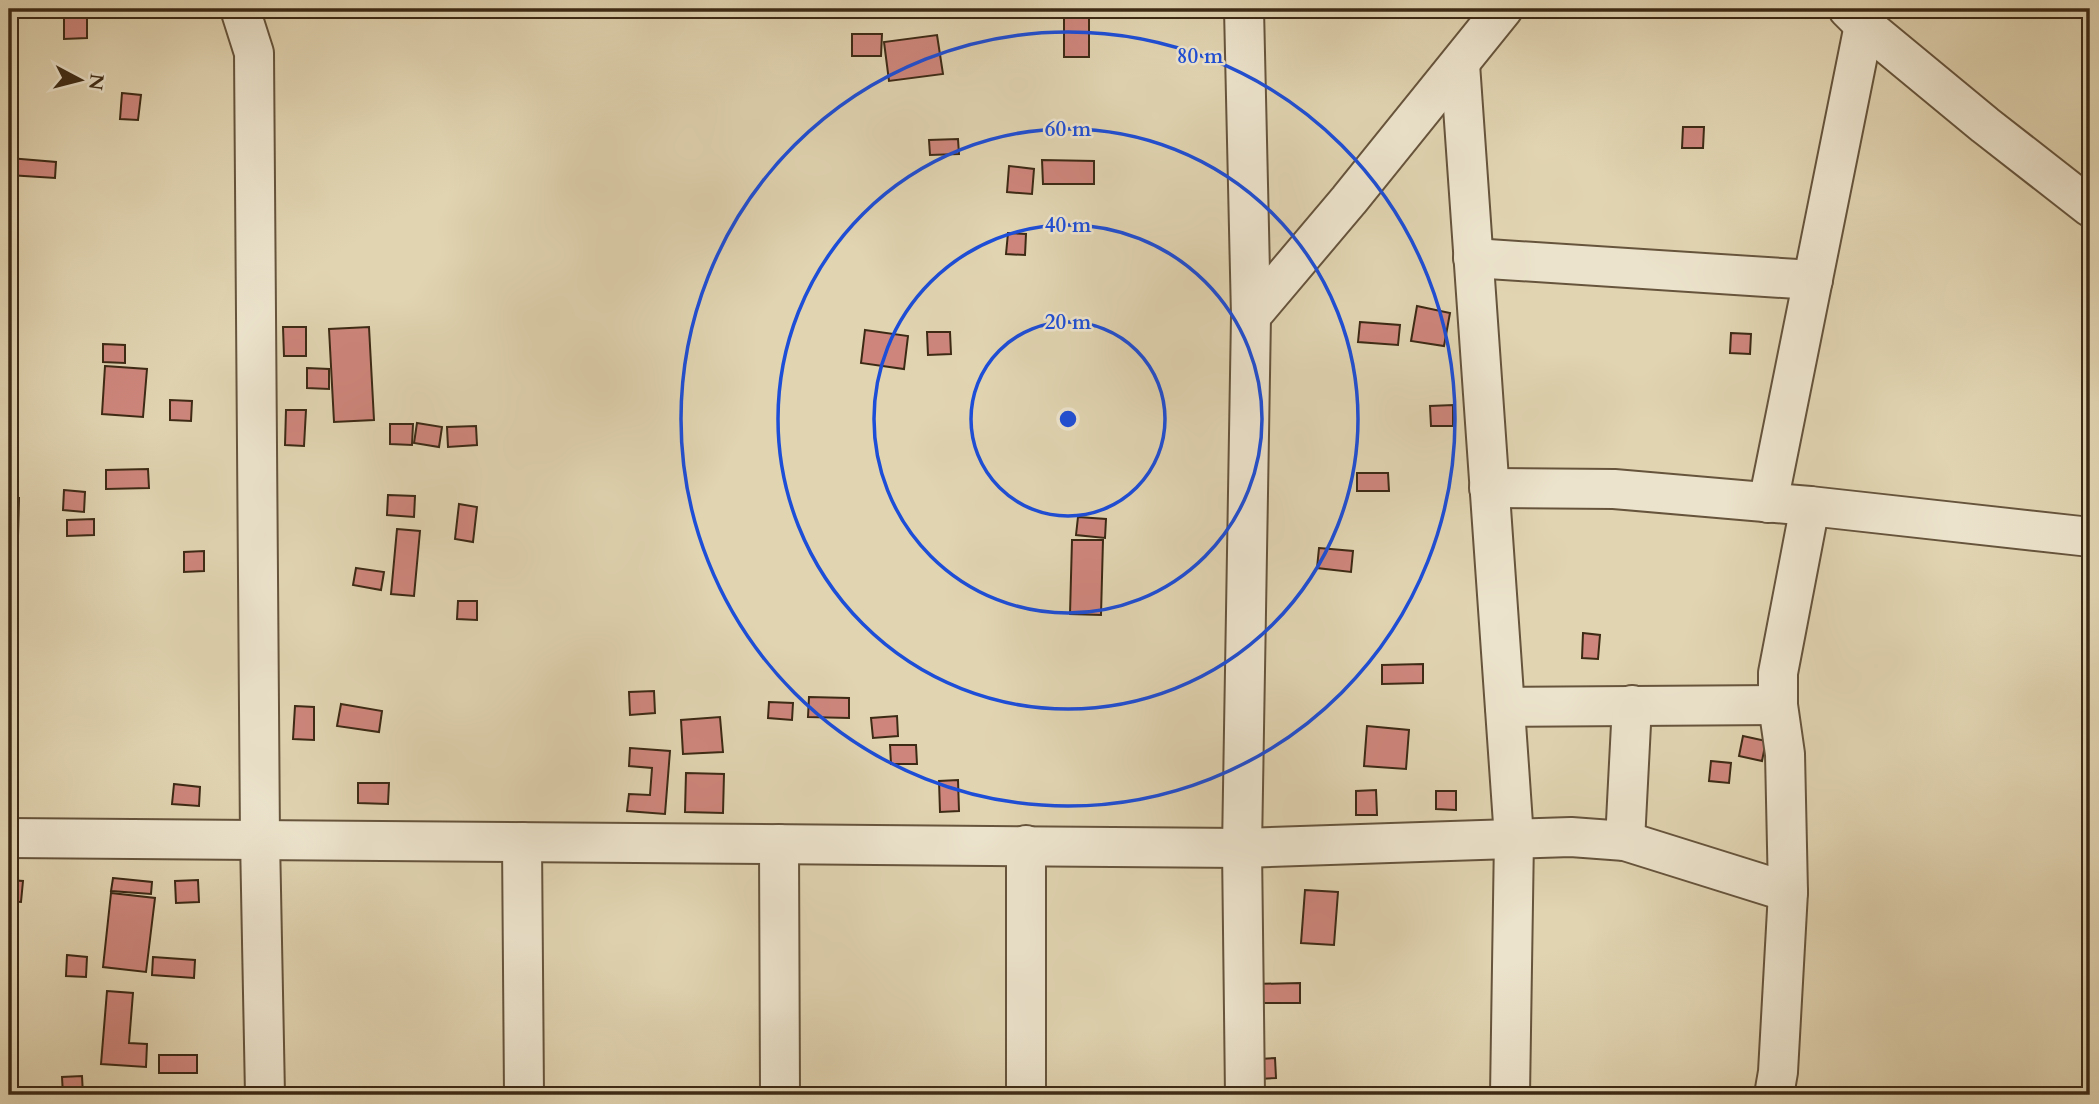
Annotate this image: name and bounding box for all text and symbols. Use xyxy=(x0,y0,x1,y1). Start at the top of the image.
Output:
text: 80 m xyxy=(1177,42,1224,71)
north arrow xyxy=(46,46,116,116)
text: N xyxy=(82,72,110,92)
text: 60 m xyxy=(1045,115,1092,144)
text: 40 m xyxy=(1045,211,1092,240)
text: 20 m xyxy=(1045,308,1092,337)
centre of rings xyxy=(1056,407,1080,431)

